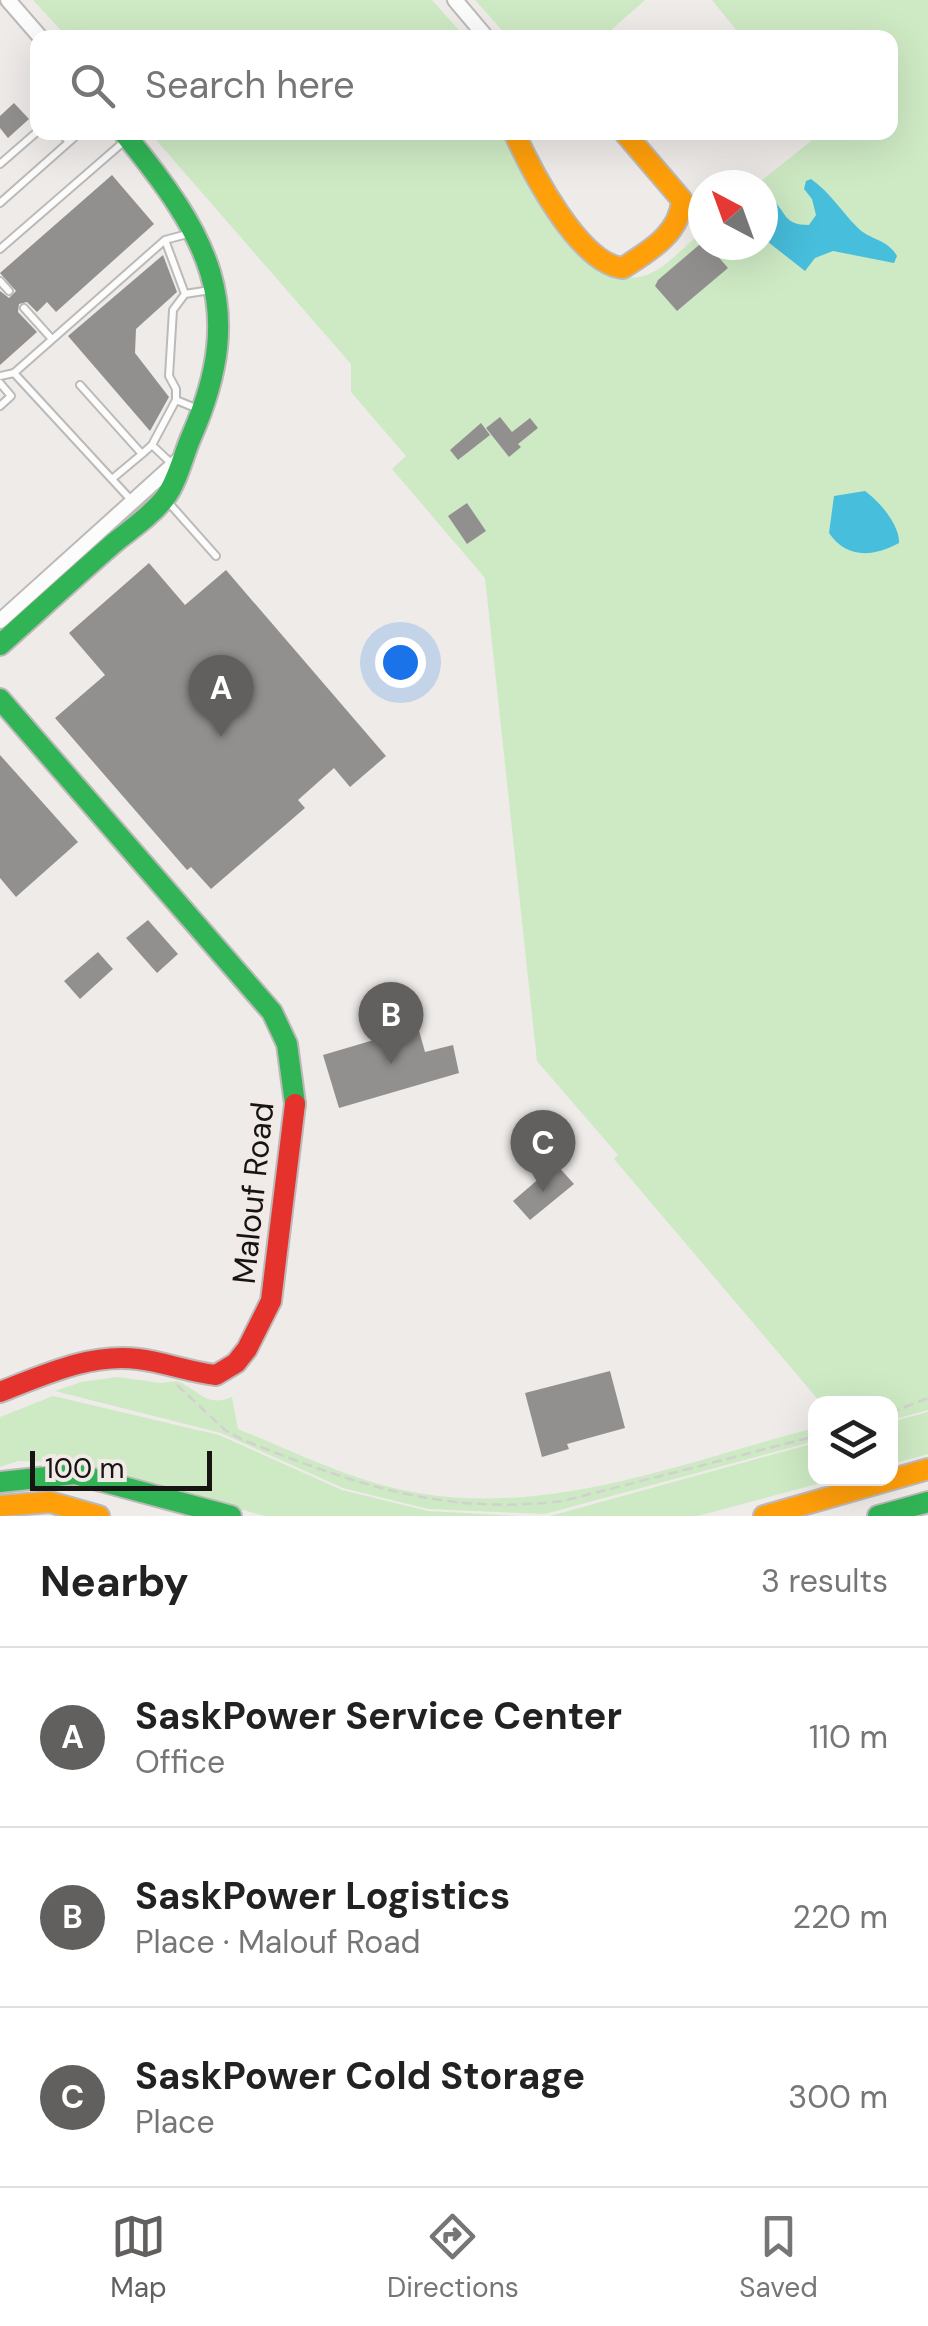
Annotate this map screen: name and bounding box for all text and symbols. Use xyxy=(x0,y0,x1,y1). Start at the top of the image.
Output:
search box xyxy=(30,30,898,140)
icon: search xyxy=(65,58,120,113)
text: Search here xyxy=(145,60,355,110)
north arrow xyxy=(688,170,778,260)
your location xyxy=(375,637,426,688)
pin: A xyxy=(188,654,254,737)
pin: B xyxy=(358,982,424,1064)
street label: Malouf Road xyxy=(223,1100,283,1286)
pin: C xyxy=(510,1110,576,1192)
map controls xyxy=(808,1396,898,1486)
button: layers xyxy=(808,1396,898,1486)
scale bar xyxy=(30,1446,212,1490)
text: 100 m xyxy=(45,1450,124,1487)
text: Nearby xyxy=(40,1554,189,1609)
text: 3 results xyxy=(761,1560,888,1602)
text: SaskPower Service Center xyxy=(135,1691,622,1741)
text: A xyxy=(61,1716,84,1758)
text: 110 m xyxy=(809,1716,888,1758)
text: Office xyxy=(135,1741,225,1783)
text: SaskPower Logistics xyxy=(135,1871,510,1921)
text: B xyxy=(62,1896,83,1938)
text: 220 m xyxy=(793,1896,888,1938)
text: Place · Malouf Road xyxy=(135,1921,421,1963)
text: SaskPower Cold Storage xyxy=(135,2051,585,2101)
text: C xyxy=(61,2076,84,2118)
text: 300 m xyxy=(788,2076,888,2118)
text: Place xyxy=(135,2101,215,2143)
tab: Map xyxy=(110,2209,167,2306)
tab: Directions xyxy=(387,2209,519,2306)
tab: Saved xyxy=(739,2209,818,2306)

